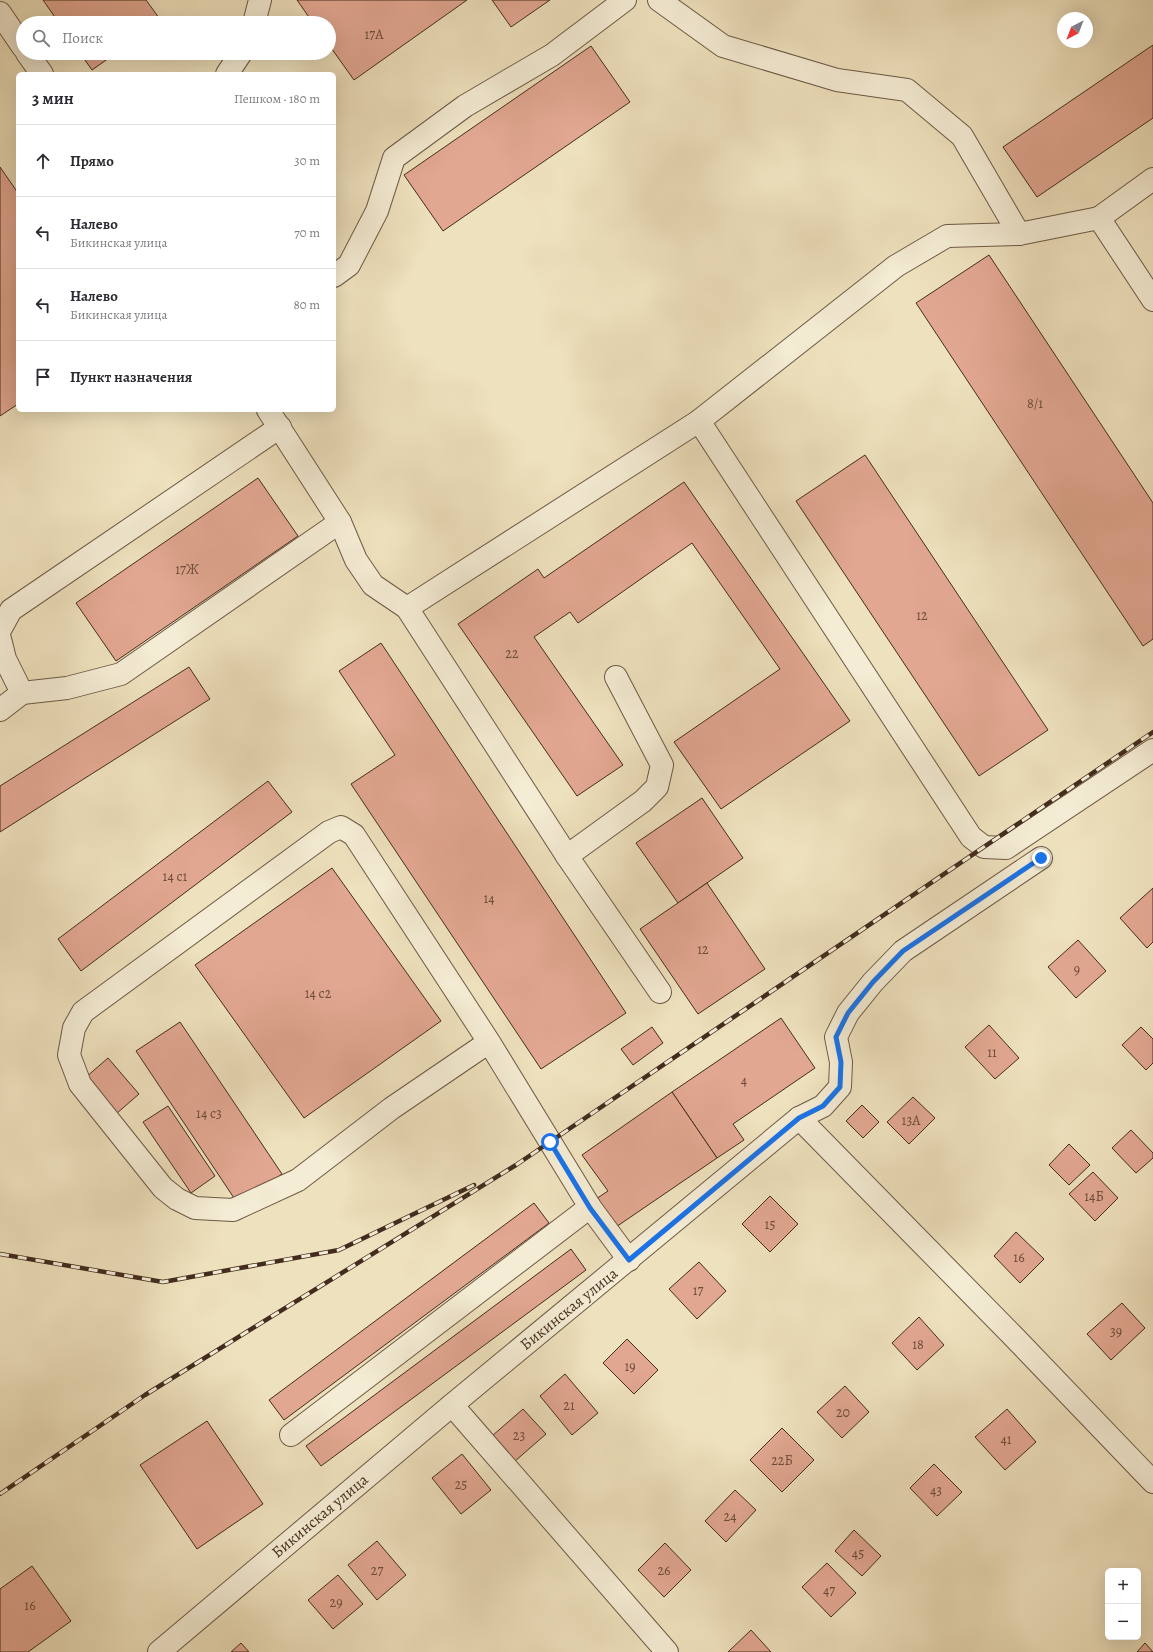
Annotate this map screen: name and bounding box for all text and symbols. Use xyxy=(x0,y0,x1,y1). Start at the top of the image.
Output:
north arrow xyxy=(1057,12,1093,48)
search box xyxy=(16,16,336,60)
house number: 17А xyxy=(365,25,384,44)
icon: search xyxy=(30,27,52,49)
text: Поиск xyxy=(62,28,103,48)
text: 3 мин xyxy=(32,87,74,110)
text: Пешком · 180 m xyxy=(234,90,320,107)
icon: ahead xyxy=(32,150,54,172)
text: Прямо xyxy=(70,151,114,171)
text: 30 m xyxy=(294,152,320,169)
text: Налево xyxy=(70,214,118,234)
icon: left xyxy=(32,222,54,244)
text: 70 m xyxy=(294,224,320,241)
text: Бикинская улица xyxy=(70,234,167,251)
text: Налево xyxy=(70,286,118,306)
icon: left xyxy=(32,294,54,316)
text: 80 m xyxy=(293,296,320,313)
text: Бикинская улица xyxy=(70,306,167,323)
icon: arrive xyxy=(32,366,54,388)
text: Пункт назначения xyxy=(70,367,192,387)
house number: 8/1 xyxy=(1027,394,1043,413)
house number: 17Ж xyxy=(175,560,199,579)
house number: 12 xyxy=(916,606,928,625)
house number: 22 xyxy=(505,644,519,663)
route end xyxy=(1032,849,1050,867)
house number: 14 с1 xyxy=(163,867,188,886)
house number: 14 xyxy=(483,889,495,908)
house number: 12 xyxy=(697,940,709,959)
house number: 9 xyxy=(1074,960,1080,979)
house number: 14 с2 xyxy=(305,984,332,1003)
house number: 11 xyxy=(987,1043,997,1062)
house number: 4 xyxy=(741,1071,747,1090)
house number: 14 с3 xyxy=(196,1104,222,1123)
house number: 13А xyxy=(902,1111,921,1130)
route start xyxy=(541,1133,559,1151)
house number: 14Б xyxy=(1084,1187,1104,1206)
house number: 15 xyxy=(765,1215,775,1234)
house number: 16 xyxy=(1013,1248,1025,1267)
street label: Бикинская улица xyxy=(515,1262,623,1355)
house number: 17 xyxy=(693,1281,703,1300)
house number: 39 xyxy=(1110,1322,1122,1341)
house number: 18 xyxy=(912,1335,924,1354)
house number: 19 xyxy=(624,1357,636,1376)
house number: 21 xyxy=(563,1396,575,1415)
house number: 20 xyxy=(836,1403,850,1422)
house number: 23 xyxy=(513,1426,525,1445)
house number: 41 xyxy=(1000,1430,1012,1449)
house number: 22Б xyxy=(771,1451,793,1470)
street label: Бикинская улица xyxy=(267,1469,373,1563)
house number: 25 xyxy=(455,1475,467,1494)
house number: 43 xyxy=(930,1481,942,1500)
house number: 24 xyxy=(724,1507,737,1526)
house number: 45 xyxy=(852,1544,864,1563)
house number: 27 xyxy=(371,1561,383,1580)
house number: 26 xyxy=(657,1561,671,1580)
map controls xyxy=(1105,1568,1141,1640)
button: + xyxy=(1105,1568,1141,1604)
house number: 47 xyxy=(823,1581,835,1600)
house number: 29 xyxy=(329,1593,343,1612)
house number: 16 xyxy=(24,1596,36,1615)
button: − xyxy=(1105,1604,1141,1640)

